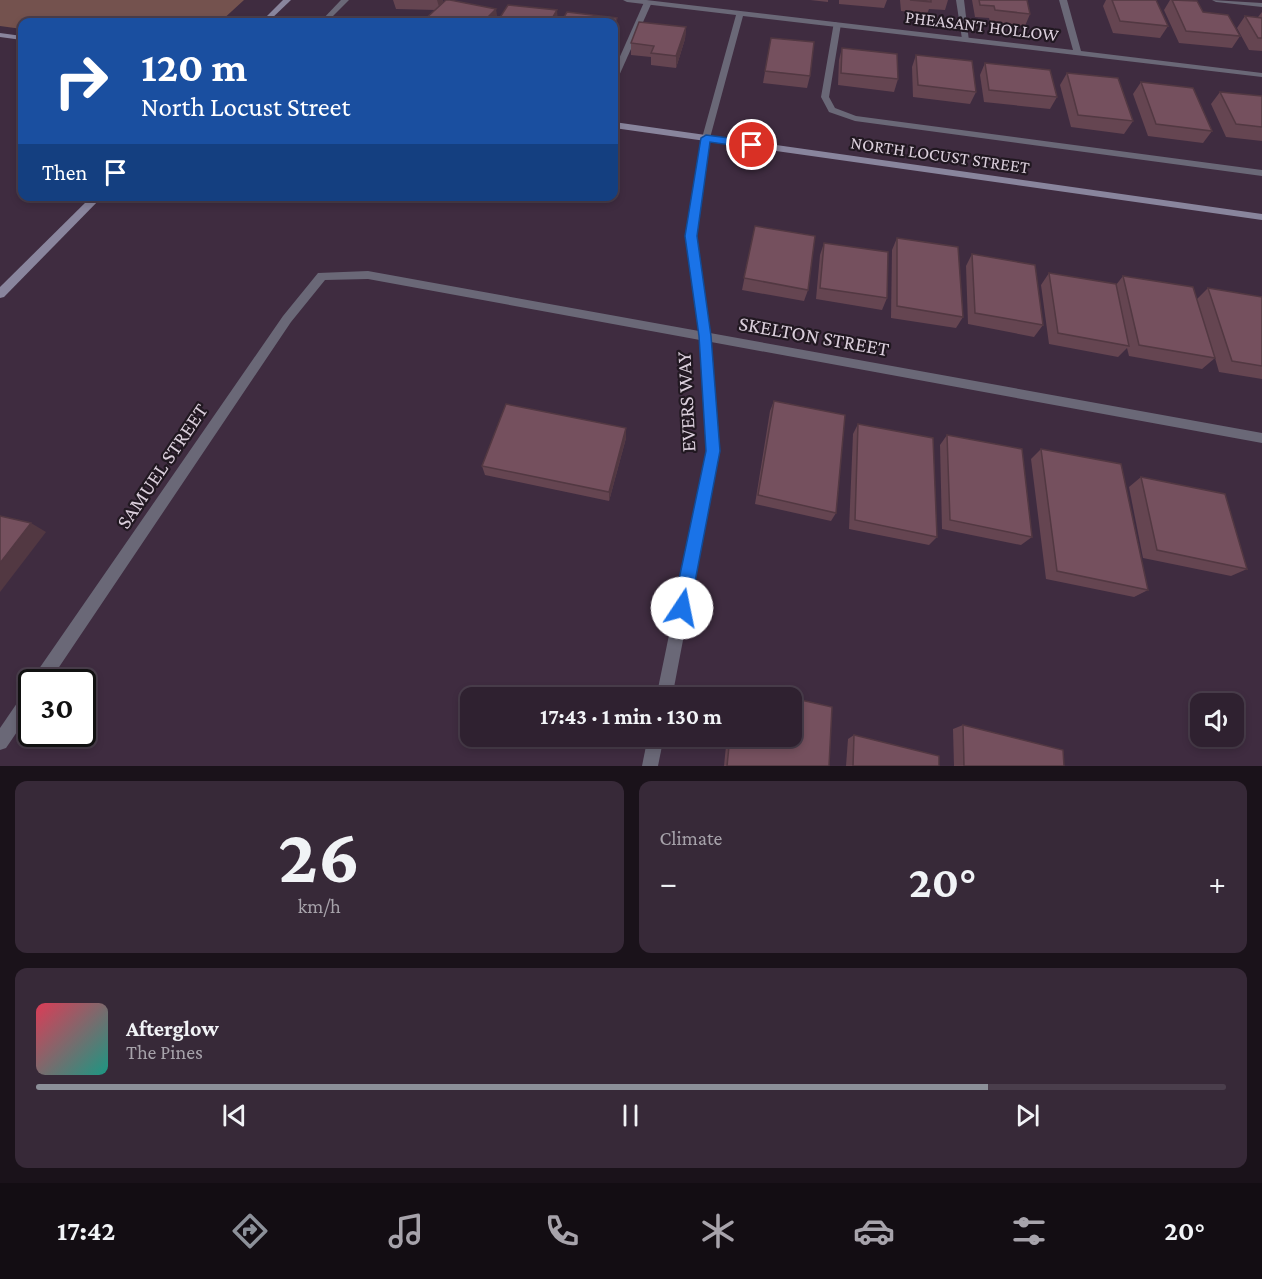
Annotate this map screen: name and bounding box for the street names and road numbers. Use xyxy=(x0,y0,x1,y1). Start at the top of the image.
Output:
street label: PHEASANT HOLLOW xyxy=(904,7,1060,45)
street label: NORTH LOCUST STREET xyxy=(849,133,1031,177)
street label: SKELTON STREET xyxy=(737,311,892,361)
street label: EVERS WAY xyxy=(671,350,701,453)
street label: SAMUEL STREET xyxy=(111,398,213,533)

